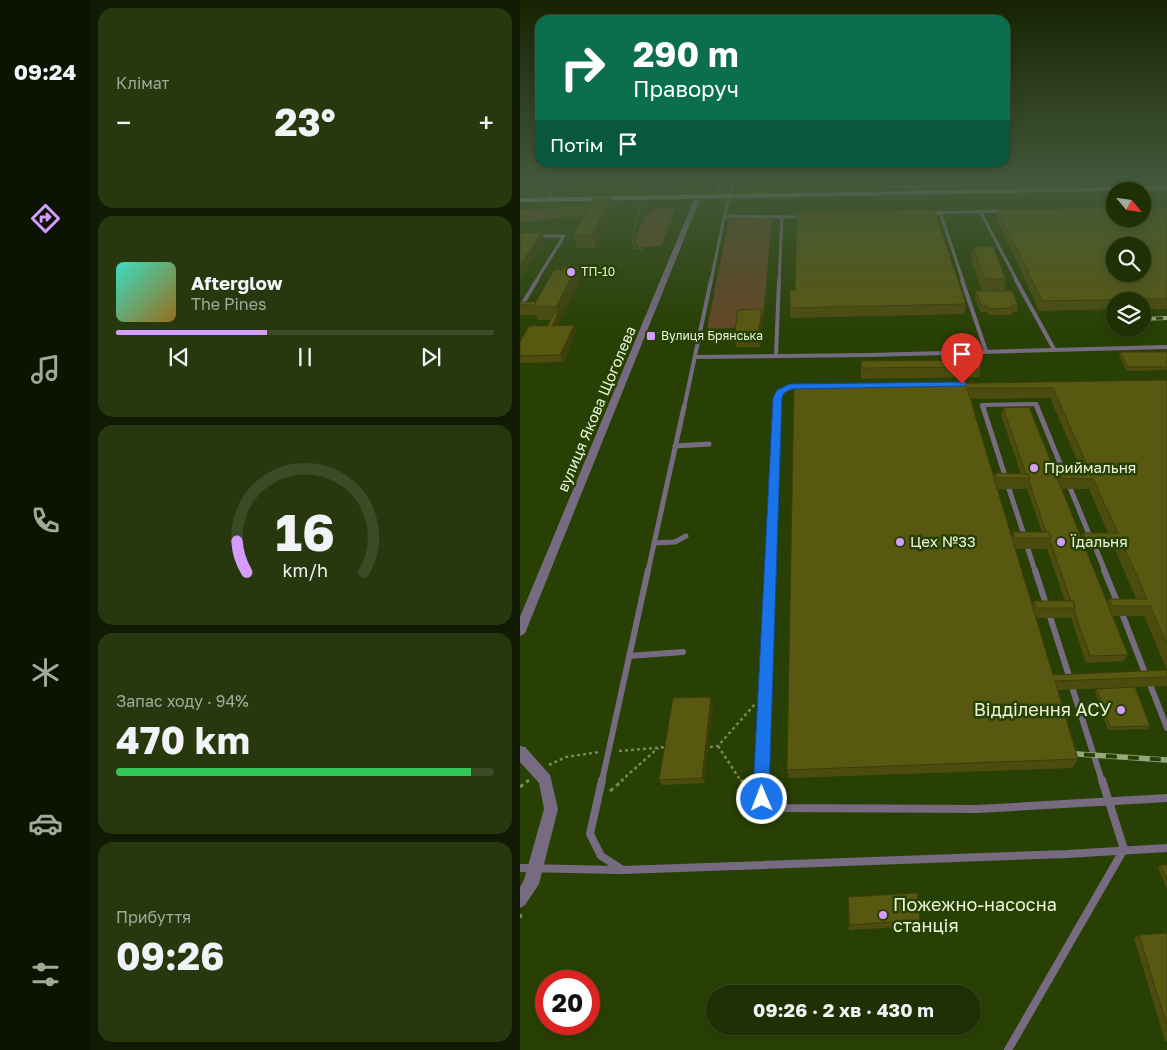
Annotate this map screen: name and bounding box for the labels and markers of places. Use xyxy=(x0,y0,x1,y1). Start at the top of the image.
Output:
place label: ТП-10 xyxy=(581,264,615,279)
marker: ТП-10 xyxy=(565,266,577,278)
place label: Вулиця Брянська xyxy=(661,328,763,343)
marker: Вулиця Брянська xyxy=(645,330,657,342)
pin xyxy=(941,333,983,384)
place label: Приймальня xyxy=(1044,458,1136,476)
marker: Приймальня xyxy=(1028,462,1040,474)
place label: Цех №33 xyxy=(910,532,976,550)
place label: Їдальня xyxy=(1070,532,1128,550)
marker: Цех №33 xyxy=(894,536,906,548)
marker: Їдальня xyxy=(1055,536,1067,548)
place label: Відділення АСУ xyxy=(974,698,1111,720)
marker: Відділення АСУ xyxy=(1115,704,1127,716)
place label: Пожежно-насосна станція xyxy=(893,893,1057,936)
marker: Пожежно-насосна станція xyxy=(877,909,889,921)

